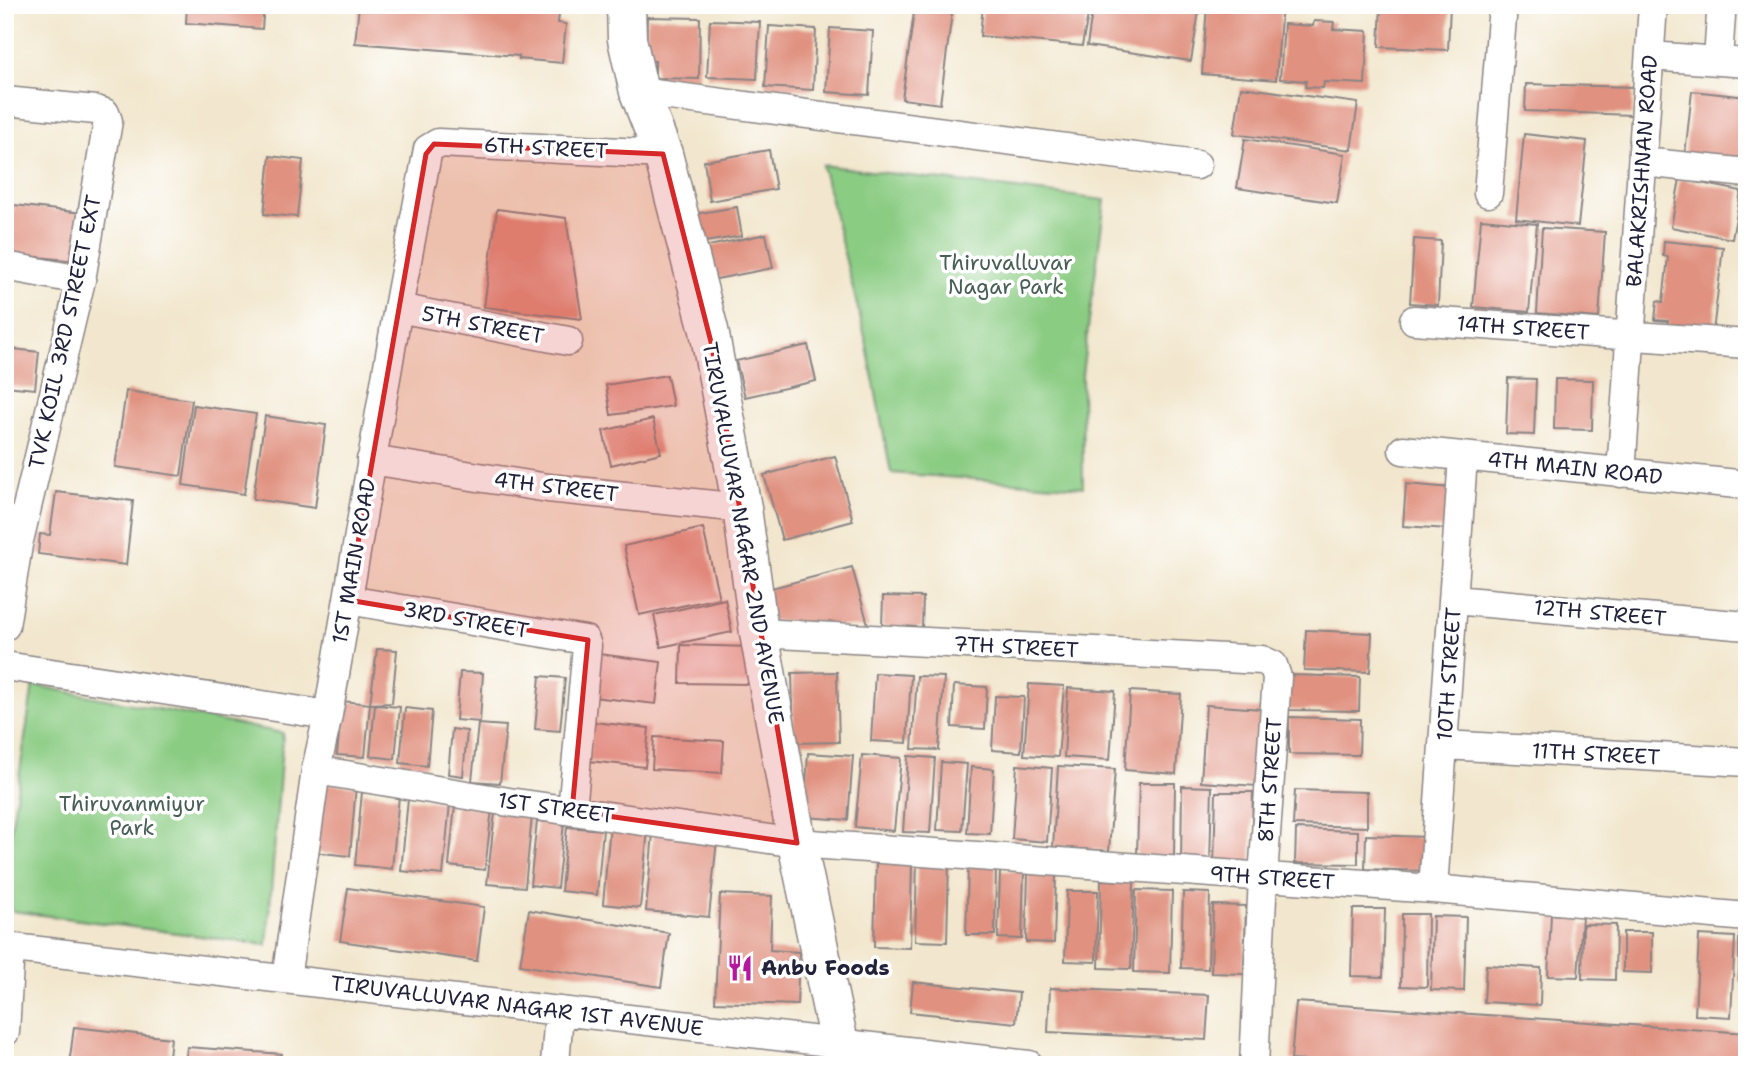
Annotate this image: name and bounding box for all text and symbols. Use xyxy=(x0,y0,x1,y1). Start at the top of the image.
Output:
street label: BALAKRISHNAN ROAD xyxy=(1620,54,1664,288)
street label: 6TH STREET xyxy=(483,131,609,165)
street label: TVK KOIL 3RD STREET EXT xyxy=(22,192,108,471)
park label: Thiruvalluvar Nagar Park xyxy=(939,249,1073,301)
street label: 5TH STREET xyxy=(420,299,547,351)
street label: 14TH STREET xyxy=(1456,309,1590,347)
street label: TIRUVALLUVAR NAGAR 2ND AVENUE xyxy=(696,340,790,726)
street label: 4TH MAIN ROAD xyxy=(1486,445,1664,491)
street label: 4TH STREET xyxy=(492,465,620,509)
street label: 1ST MAIN ROAD xyxy=(326,476,382,646)
street label: 12TH STREET xyxy=(1533,593,1667,633)
street label: 3RD STREET xyxy=(401,595,531,645)
street label: 10TH STREET xyxy=(1430,606,1468,742)
street label: 7TH STREET xyxy=(953,630,1079,664)
street label: 8TH STREET xyxy=(1252,716,1288,843)
street label: 11TH STREET xyxy=(1531,737,1661,771)
street label: 1ST STREET xyxy=(496,786,616,830)
park label: Thiruvanmiyur Park xyxy=(59,790,205,842)
street label: 9TH STREET xyxy=(1208,860,1336,896)
restaurant icon: Anbu Foods xyxy=(725,953,755,983)
place label: Anbu Foods xyxy=(761,954,890,982)
street label: TIRUVALLUVAR NAGAR 1ST AVENUE xyxy=(329,969,705,1043)

